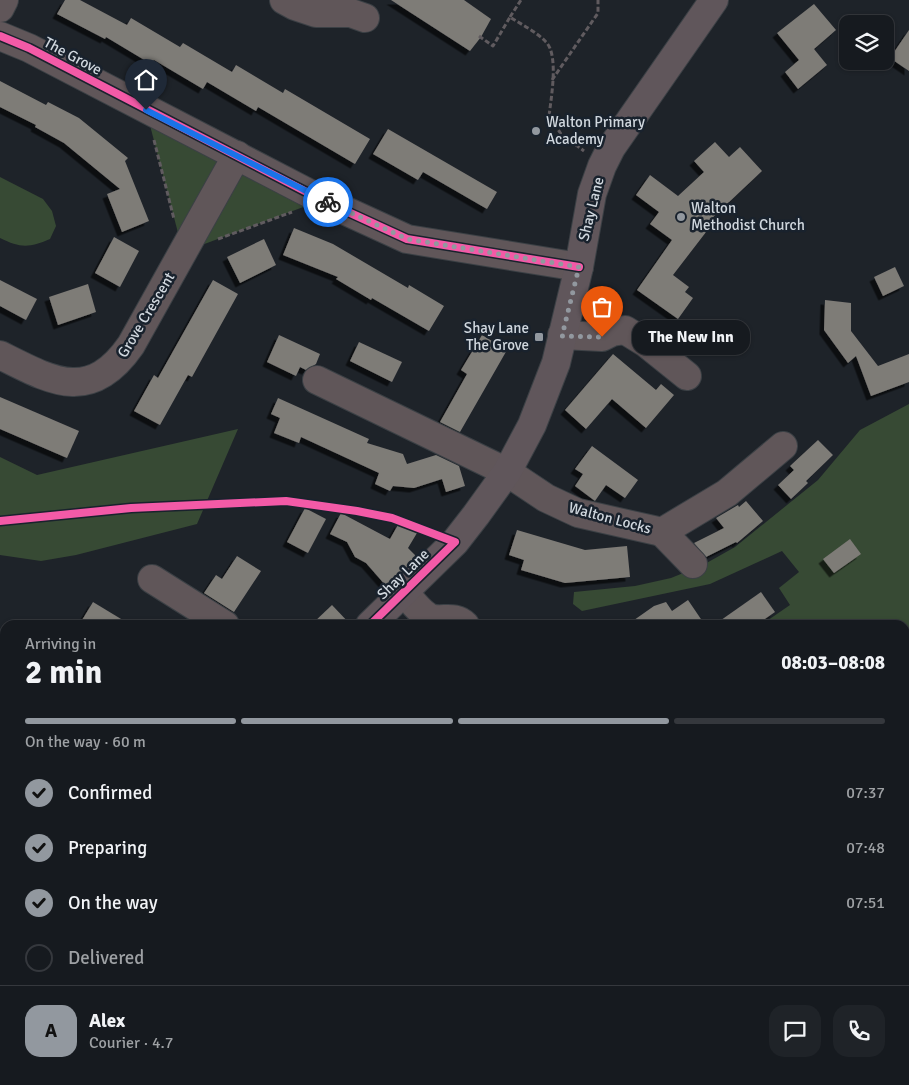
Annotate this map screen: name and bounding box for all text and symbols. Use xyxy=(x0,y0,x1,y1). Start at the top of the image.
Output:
map controls xyxy=(839,15,894,70)
button: layers xyxy=(839,15,894,70)
street label: The Grove xyxy=(41,33,105,79)
pin xyxy=(125,59,167,110)
icon: home xyxy=(132,66,160,94)
place label: Walton Primary Academy xyxy=(546,113,645,148)
marker: Walton Primary Academy xyxy=(530,125,542,137)
street label: Shay Lane xyxy=(574,175,608,243)
courier xyxy=(303,177,353,227)
icon: bike xyxy=(314,188,342,216)
place label: Walton Methodist Church xyxy=(691,199,805,234)
marker: Walton Methodist Church xyxy=(675,211,687,223)
street label: Grove Crescent xyxy=(113,269,179,361)
pin xyxy=(581,286,623,337)
icon: bag xyxy=(588,293,616,321)
place label: Shay Lane The Grove xyxy=(464,319,529,354)
callout: The New Inn xyxy=(632,320,750,354)
text: The New Inn xyxy=(648,327,734,347)
marker: Shay Lane The Grove xyxy=(533,331,545,343)
street label: Walton Locks xyxy=(567,498,654,538)
street label: Shay Lane xyxy=(373,545,433,603)
text: Arriving in xyxy=(25,634,96,654)
text: 08:03–08:08 xyxy=(781,651,885,675)
text: 2 min xyxy=(25,653,102,692)
text: On the way · 60 m xyxy=(25,732,146,752)
icon: check xyxy=(25,779,53,807)
text: Confirmed xyxy=(68,781,152,805)
text: 07:37 xyxy=(846,783,885,803)
icon: check xyxy=(25,834,53,862)
text: Preparing xyxy=(68,836,147,860)
text: 07:48 xyxy=(846,838,885,858)
icon: check xyxy=(25,889,53,917)
text: On the way xyxy=(68,891,158,915)
text: 07:51 xyxy=(846,893,885,913)
text: Delivered xyxy=(68,946,144,970)
button: chat xyxy=(769,1005,821,1057)
button: phone xyxy=(833,1005,885,1057)
text: Alex xyxy=(89,1009,125,1033)
text: A xyxy=(45,1019,57,1043)
text: Courier · 4.7 xyxy=(89,1033,173,1053)

